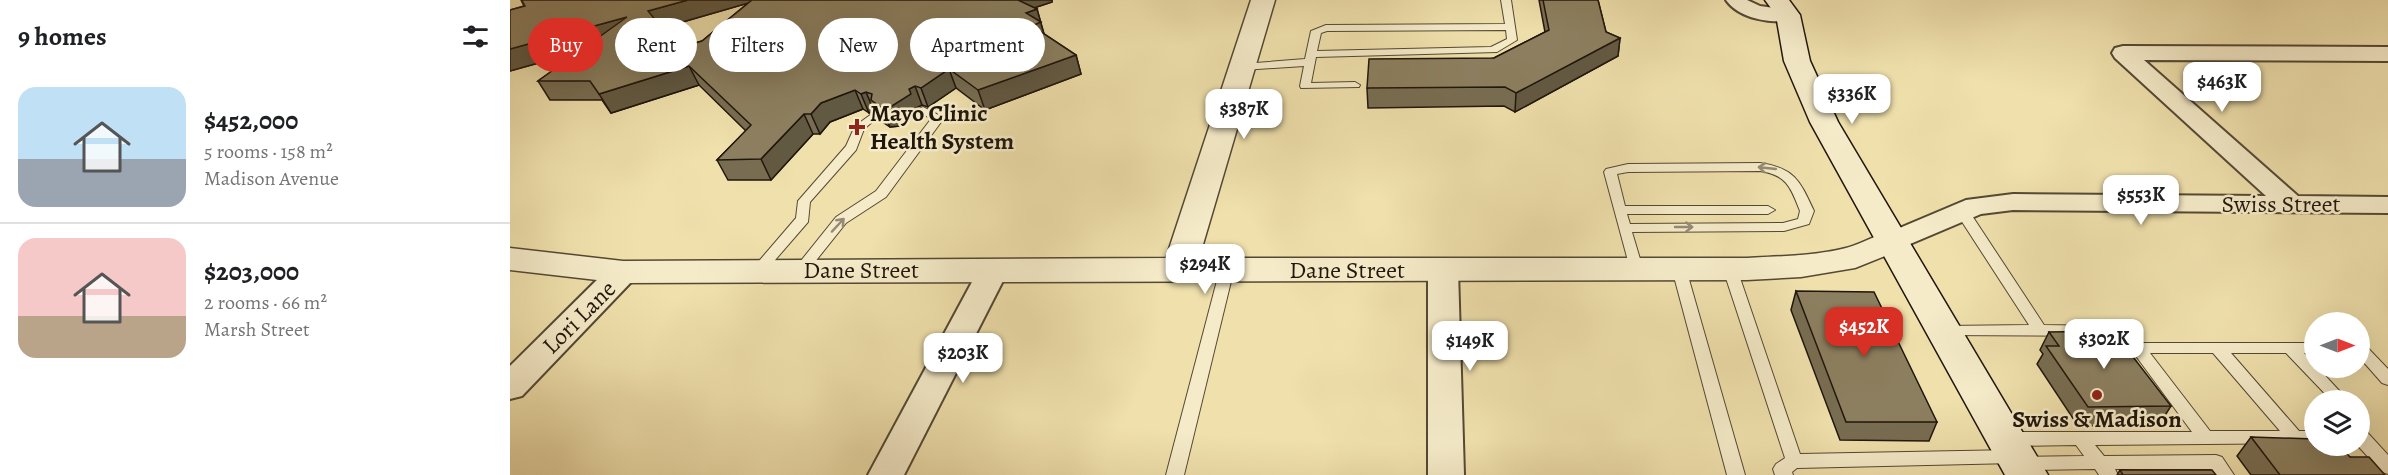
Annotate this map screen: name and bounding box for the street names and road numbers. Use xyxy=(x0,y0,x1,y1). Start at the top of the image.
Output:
street label: Swiss Street xyxy=(2222,188,2341,220)
street label: Dane Street xyxy=(803,254,919,286)
street label: Dane Street xyxy=(1289,254,1405,286)
street label: Lori Lane xyxy=(535,273,623,361)

